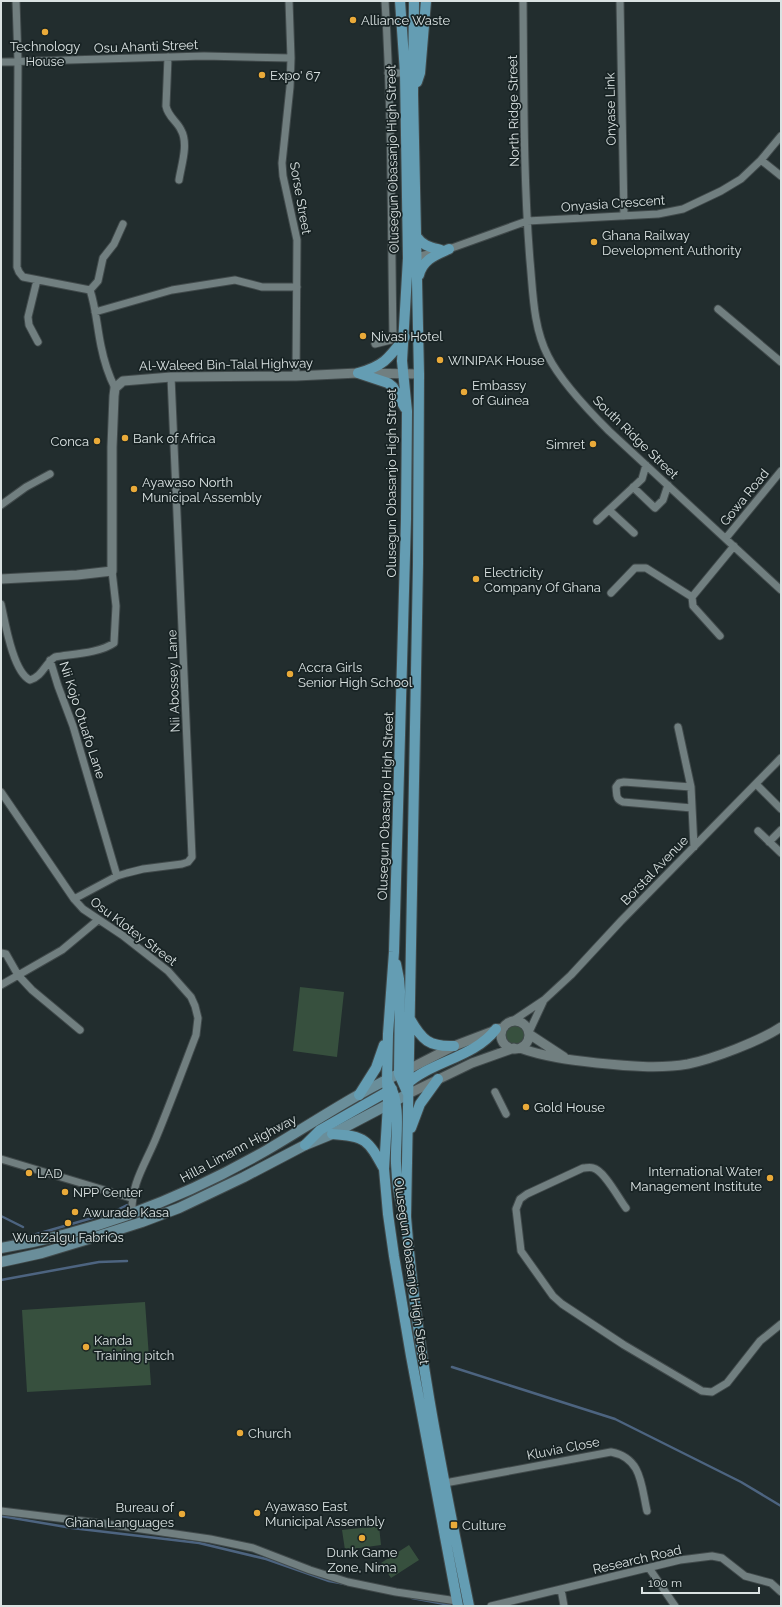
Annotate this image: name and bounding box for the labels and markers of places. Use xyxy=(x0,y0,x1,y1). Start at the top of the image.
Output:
place label: Alliance Waste xyxy=(361,13,450,28)
marker: Alliance Waste xyxy=(348,15,358,25)
marker: Technology House xyxy=(40,27,50,37)
place label: Technology House xyxy=(10,39,80,69)
place label: Expo' 67 xyxy=(270,68,320,83)
marker: Expo' 67 xyxy=(257,70,267,80)
place label: Ghana Railway Development Authority xyxy=(602,228,742,258)
marker: Ghana Railway Development Authority xyxy=(589,237,599,247)
place label: Nivasi Hotel xyxy=(371,329,443,344)
marker: Nivasi Hotel xyxy=(358,331,368,341)
place label: WINIPAK House xyxy=(448,353,545,368)
marker: WINIPAK House xyxy=(435,355,445,365)
place label: Embassy of Guinea xyxy=(472,378,529,408)
marker: Embassy of Guinea xyxy=(459,387,469,397)
place label: Bank of Africa xyxy=(133,431,216,446)
marker: Bank of Africa xyxy=(120,433,130,443)
place label: Conca xyxy=(51,434,89,449)
marker: Conca xyxy=(92,436,102,446)
place label: Simret xyxy=(546,437,586,452)
marker: Simret xyxy=(588,439,598,449)
place label: Ayawaso North Municipal Assembly xyxy=(142,475,262,505)
marker: Ayawaso North Municipal Assembly xyxy=(129,484,139,494)
place label: Electricity Company Of Ghana xyxy=(484,565,601,595)
marker: Electricity Company Of Ghana xyxy=(471,574,481,584)
place label: Accra Girls Senior High School xyxy=(298,660,413,690)
marker: Accra Girls Senior High School xyxy=(285,669,295,679)
place label: Gold House xyxy=(534,1100,605,1115)
marker: Gold House xyxy=(521,1102,531,1112)
place label: International Water Management Institute xyxy=(630,1164,762,1194)
place label: LAD xyxy=(37,1166,63,1181)
marker: LAD xyxy=(24,1168,34,1178)
marker: International Water Management Institute xyxy=(765,1173,775,1183)
place label: NPP Center xyxy=(73,1185,143,1200)
marker: NPP Center xyxy=(60,1187,70,1197)
place label: Awurade Kasa xyxy=(83,1205,169,1220)
marker: Awurade Kasa xyxy=(70,1207,80,1217)
marker: WunZalgu FabriQs xyxy=(63,1218,73,1228)
place label: WunZalgu FabriQs xyxy=(12,1230,124,1245)
place label: Kanda Training pitch xyxy=(94,1333,174,1363)
marker: Kanda Training pitch xyxy=(81,1342,91,1352)
place label: Church xyxy=(248,1426,291,1441)
marker: Church xyxy=(235,1428,245,1438)
place label: Ayawaso East Municipal Assembly xyxy=(265,1499,385,1529)
place label: Bureau of Ghana Languages xyxy=(65,1500,175,1530)
marker: Ayawaso East Municipal Assembly xyxy=(252,1508,262,1518)
marker: Bureau of Ghana Languages xyxy=(177,1509,187,1519)
place label: Culture xyxy=(462,1518,507,1533)
marker: Culture xyxy=(449,1520,459,1530)
marker: Dunk Game Zone, Nima xyxy=(357,1533,367,1543)
place label: Dunk Game Zone, Nima xyxy=(327,1545,398,1575)

